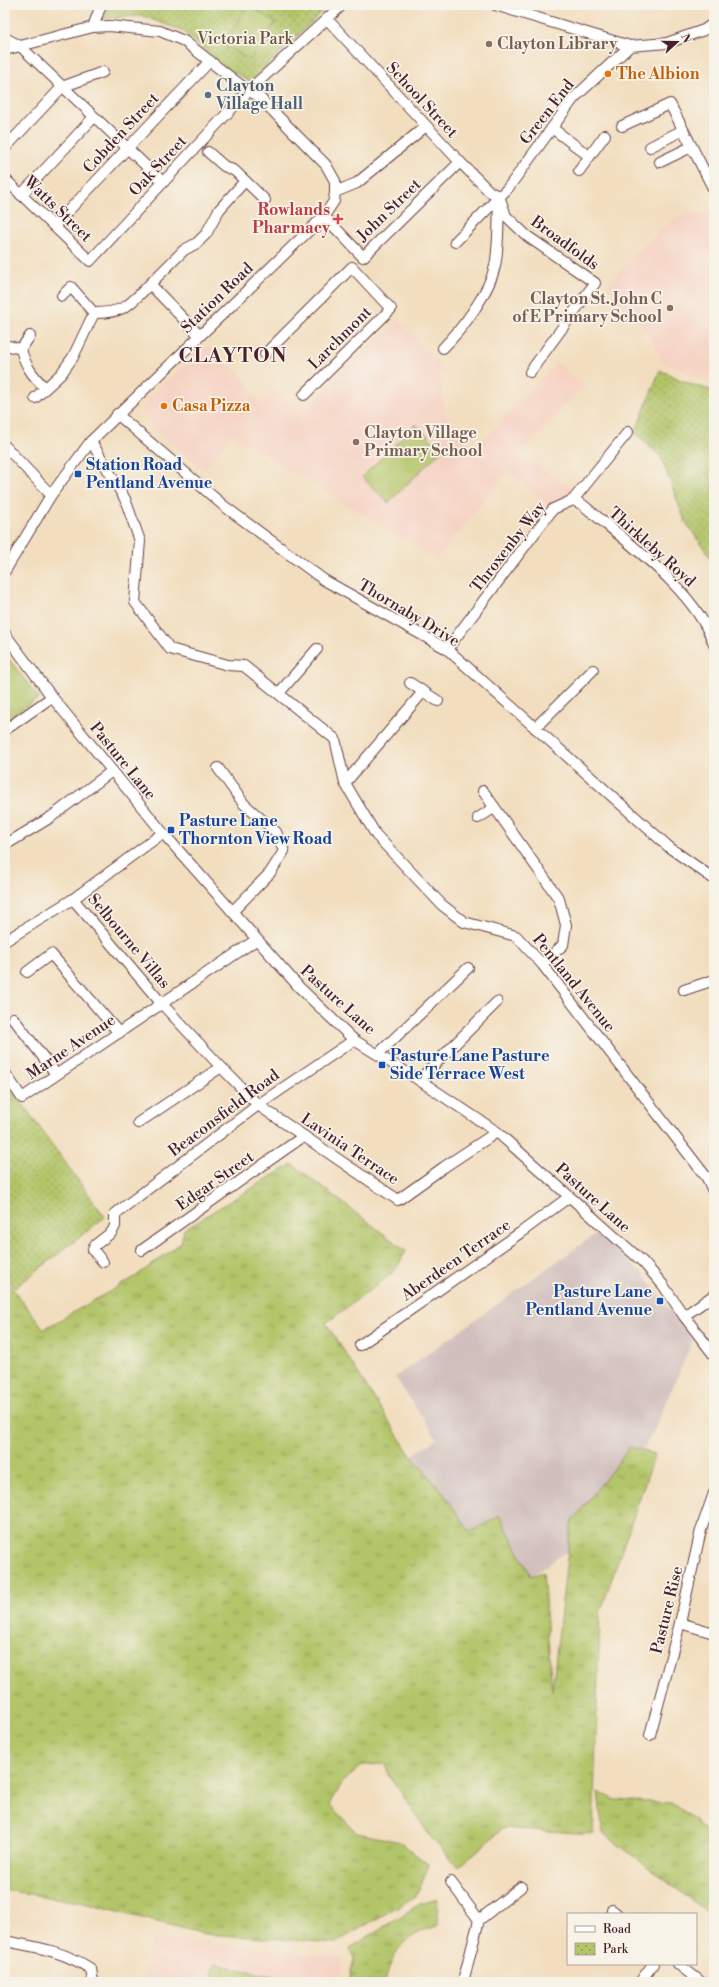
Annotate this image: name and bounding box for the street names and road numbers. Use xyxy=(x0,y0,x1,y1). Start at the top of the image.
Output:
street label: School Street xyxy=(382,58,462,142)
street label: Green End xyxy=(515,75,579,149)
street label: Cobden Street xyxy=(79,88,164,177)
street label: Oak Street xyxy=(125,131,191,201)
street label: Watts Street xyxy=(19,171,96,247)
street label: John Street xyxy=(352,174,426,246)
street label: Broadfolds xyxy=(526,211,603,274)
street label: Station Road xyxy=(177,258,257,338)
street label: Larchmont xyxy=(304,302,376,374)
street label: Throxenby Way xyxy=(466,497,550,597)
street label: Thirkleby Royd xyxy=(604,503,700,591)
street label: Thornaby Drive xyxy=(355,575,463,651)
street label: Pasture Lane xyxy=(85,718,161,804)
street label: Selbourne Villas xyxy=(84,889,174,993)
street label: Pentland Avenue xyxy=(528,930,620,1036)
street label: Pasture Lane xyxy=(296,961,380,1039)
street label: Marne Avenue xyxy=(23,1010,119,1084)
street label: Beaconsfield Road xyxy=(164,1065,283,1162)
street label: Lavinia Terrace xyxy=(297,1109,403,1189)
street label: Edgar Street xyxy=(172,1147,258,1215)
street label: Pasture Lane xyxy=(551,1159,635,1237)
street label: Aberdeen Terrace xyxy=(397,1215,515,1306)
street label: Pasture Rise xyxy=(646,1564,688,1656)

